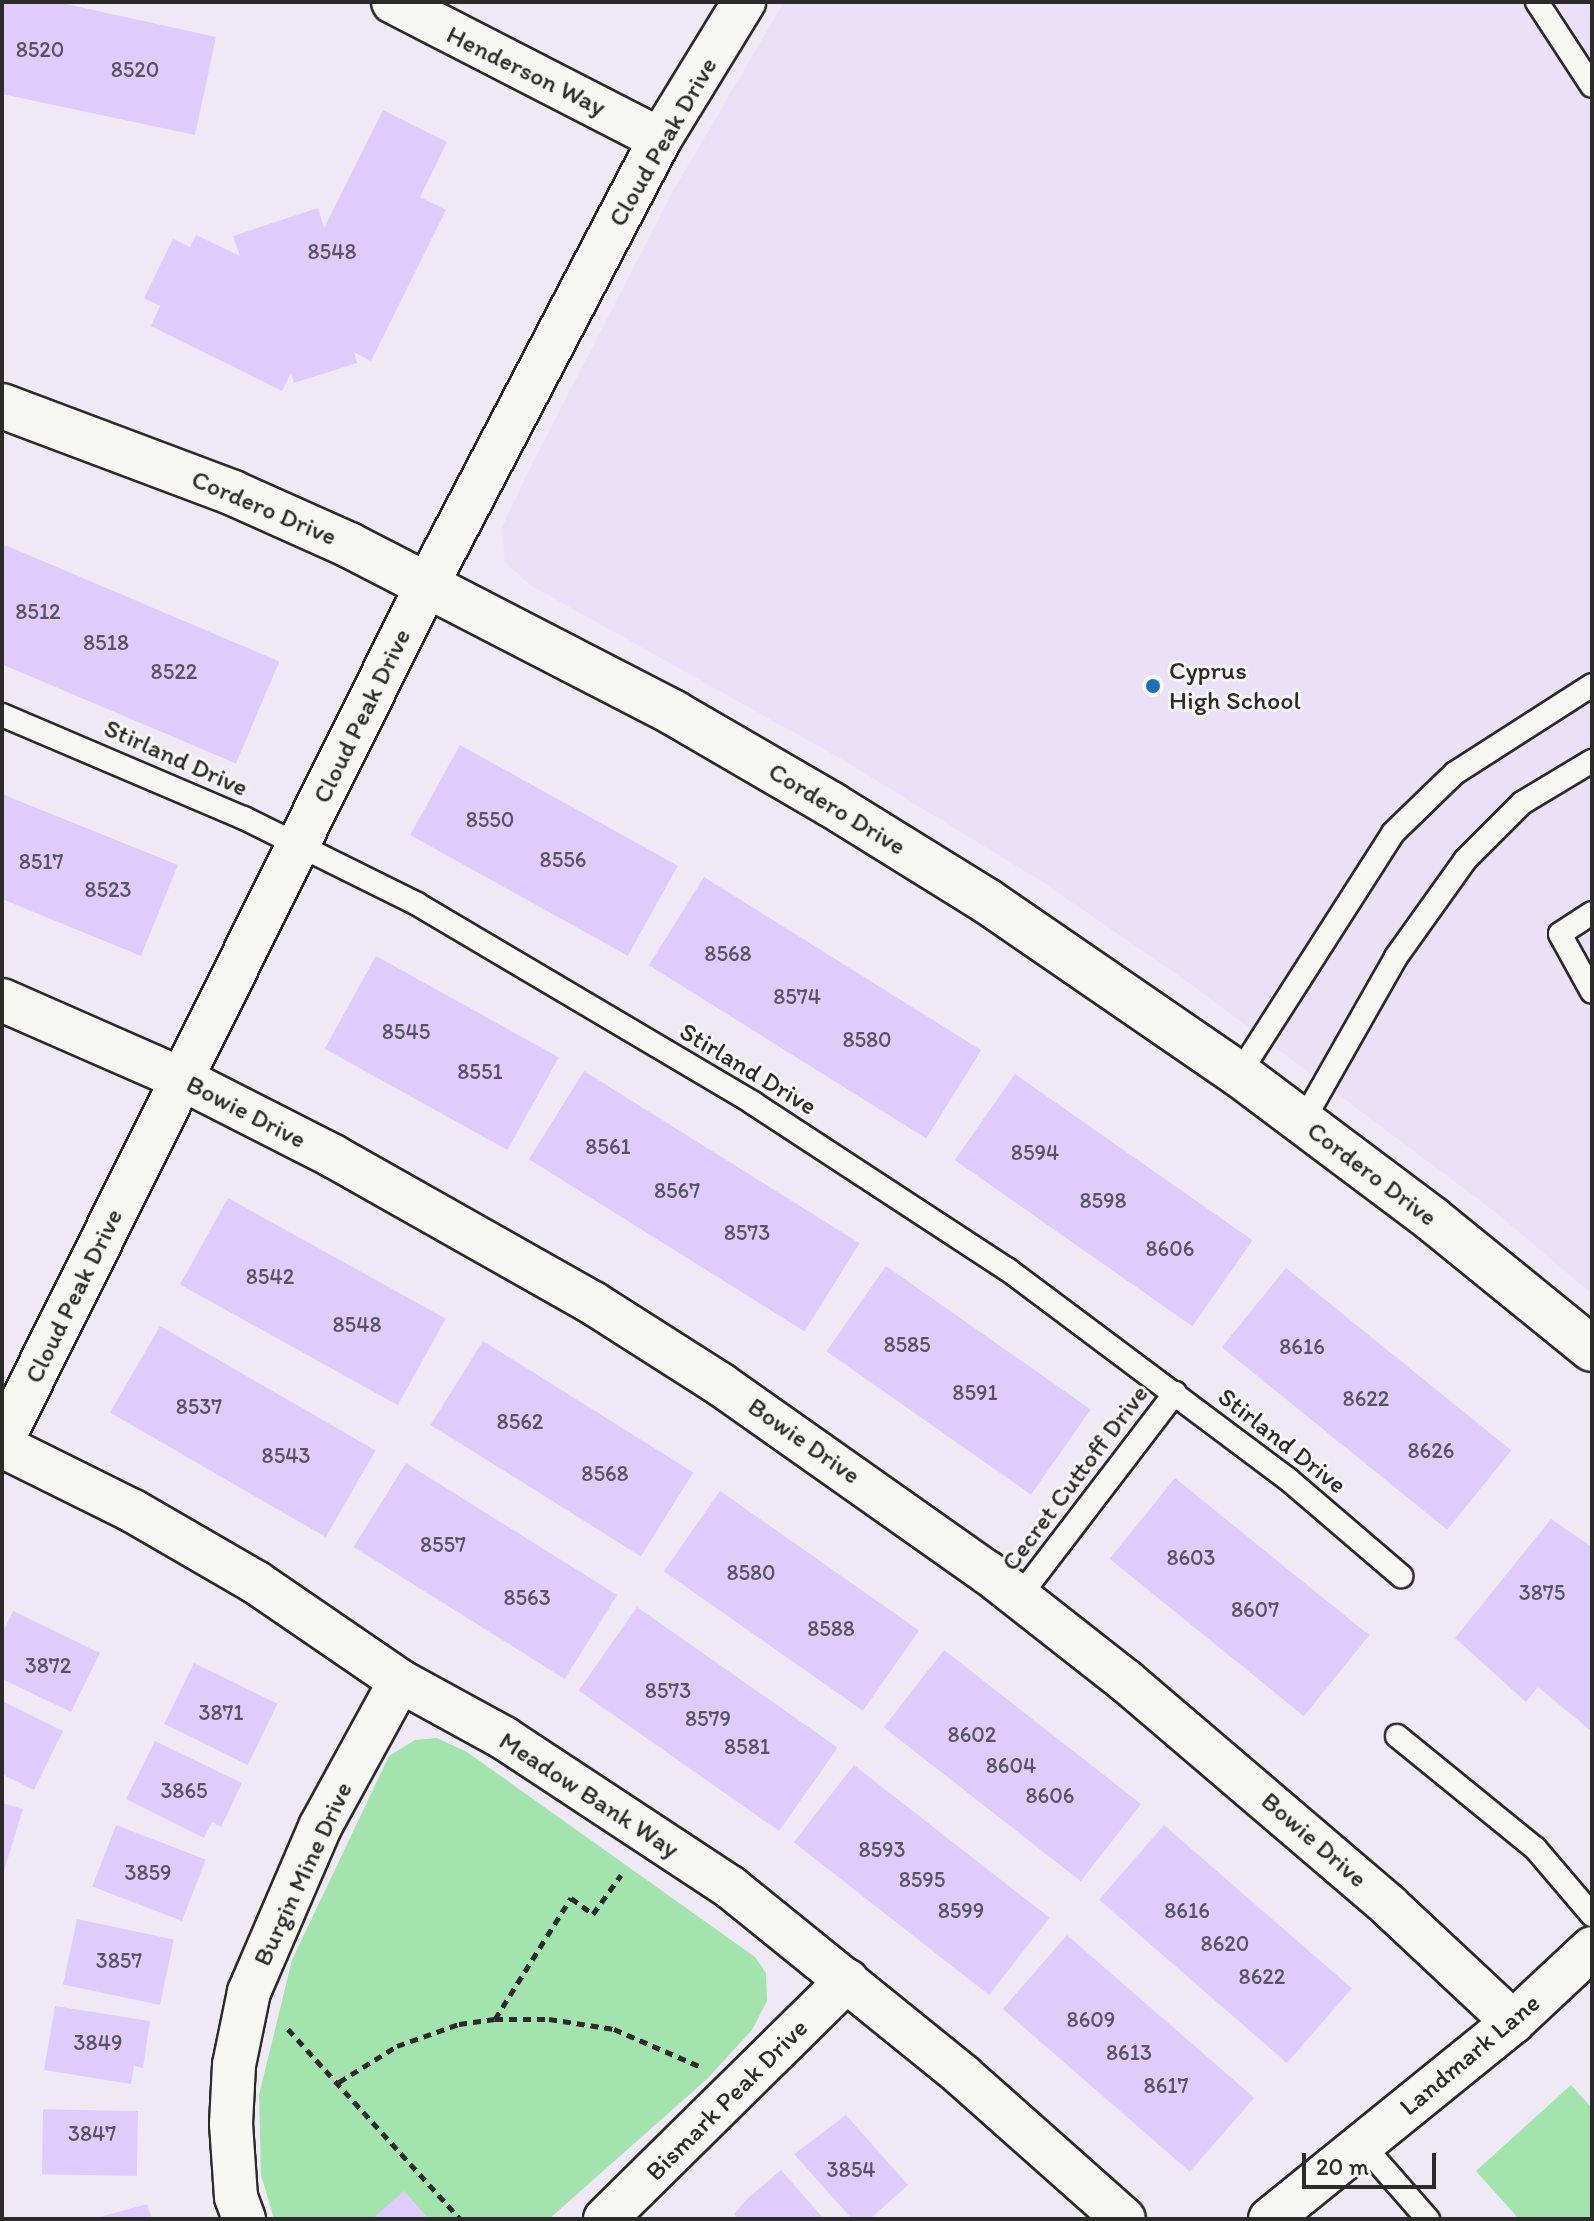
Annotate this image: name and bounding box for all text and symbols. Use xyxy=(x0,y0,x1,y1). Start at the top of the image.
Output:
street label: Henderson Way xyxy=(441,19,611,123)
house number: 8520 xyxy=(16,37,64,63)
street label: Cloud Peak Drive xyxy=(602,53,724,231)
house number: 8520 xyxy=(111,57,159,83)
house number: 8548 xyxy=(308,239,356,265)
street label: Cordero Drive xyxy=(187,463,341,553)
house number: 8512 xyxy=(15,599,61,625)
street label: Cloud Peak Drive xyxy=(307,624,417,808)
house number: 8518 xyxy=(83,630,129,656)
place label: Cyprus High School xyxy=(1169,655,1300,716)
house number: 8522 xyxy=(151,659,197,685)
marker: Cyprus High School xyxy=(1144,677,1162,695)
street label: Stirland Drive xyxy=(99,712,253,804)
street label: Cordero Drive xyxy=(763,756,911,862)
house number: 8550 xyxy=(466,807,514,833)
house number: 8556 xyxy=(540,847,586,873)
house number: 8517 xyxy=(19,849,63,875)
house number: 8523 xyxy=(84,877,132,903)
house number: 8568 xyxy=(704,941,752,967)
house number: 8574 xyxy=(773,984,821,1010)
street label: Stirland Drive xyxy=(674,1016,822,1122)
house number: 8545 xyxy=(382,1019,430,1045)
house number: 8580 xyxy=(842,1027,892,1053)
house number: 8551 xyxy=(457,1059,503,1085)
street label: Bowie Drive xyxy=(180,1068,312,1156)
street label: Cordero Drive xyxy=(1301,1115,1443,1233)
house number: 8561 xyxy=(585,1134,631,1160)
house number: 8594 xyxy=(1011,1140,1059,1166)
house number: 8567 xyxy=(654,1178,700,1204)
house number: 8598 xyxy=(1079,1188,1127,1214)
street label: Cloud Peak Drive xyxy=(19,1204,129,1388)
house number: 8573 xyxy=(724,1220,770,1246)
house number: 8606 xyxy=(1146,1236,1194,1262)
house number: 8542 xyxy=(246,1264,294,1290)
house number: 8548 xyxy=(333,1312,381,1338)
house number: 8585 xyxy=(883,1332,931,1358)
house number: 8616 xyxy=(1279,1334,1325,1360)
street label: Cecret Cuttoff Drive xyxy=(995,1379,1155,1577)
house number: 8591 xyxy=(952,1380,998,1406)
street label: Stirland Drive xyxy=(1212,1381,1352,1501)
house number: 8622 xyxy=(1343,1386,1389,1412)
street label: Bowie Drive xyxy=(741,1391,867,1491)
house number: 8537 xyxy=(176,1394,222,1420)
house number: 8562 xyxy=(497,1409,543,1435)
house number: 8626 xyxy=(1408,1438,1454,1464)
house number: 8543 xyxy=(262,1443,310,1469)
house number: 8568 xyxy=(581,1461,629,1487)
house number: 8557 xyxy=(420,1532,466,1558)
house number: 8603 xyxy=(1166,1545,1216,1571)
house number: 8580 xyxy=(726,1560,776,1586)
house number: 3875 xyxy=(1519,1580,1565,1606)
house number: 8563 xyxy=(503,1585,551,1611)
house number: 8607 xyxy=(1231,1597,1279,1623)
house number: 8588 xyxy=(807,1616,855,1642)
house number: 3872 xyxy=(25,1653,71,1679)
house number: 8573 xyxy=(645,1678,691,1704)
house number: 3871 xyxy=(198,1700,244,1726)
house number: 8579 xyxy=(685,1706,731,1732)
house number: 8602 xyxy=(948,1722,996,1748)
street label: Meadow Bank Way xyxy=(493,1725,685,1865)
house number: 8581 xyxy=(724,1734,770,1760)
house number: 8604 xyxy=(986,1753,1036,1779)
street label: Burgin Mine Drive xyxy=(246,1777,360,1971)
house number: 3865 xyxy=(160,1778,208,1804)
house number: 8606 xyxy=(1026,1783,1074,1809)
street label: Bowie Drive xyxy=(1254,1785,1374,1895)
house number: 8593 xyxy=(858,1837,906,1863)
house number: 3859 xyxy=(124,1860,172,1886)
house number: 8595 xyxy=(899,1867,945,1893)
house number: 8599 xyxy=(938,1898,984,1924)
house number: 8616 xyxy=(1164,1898,1210,1924)
house number: 8620 xyxy=(1201,1931,1249,1957)
house number: 3857 xyxy=(96,1948,142,1974)
house number: 8622 xyxy=(1239,1964,1285,1990)
street label: Landmark Lane xyxy=(1394,1987,1546,2123)
house number: 8609 xyxy=(1067,2007,1115,2033)
street label: Bismark Peak Drive xyxy=(640,2013,814,2187)
house number: 3849 xyxy=(74,2030,122,2056)
house number: 8613 xyxy=(1106,2040,1152,2066)
house number: 8617 xyxy=(1144,2073,1188,2099)
house number: 3847 xyxy=(68,2121,116,2147)
scale bar xyxy=(1306,2137,1440,2187)
text: 20 m xyxy=(1316,2152,1369,2181)
house number: 3854 xyxy=(827,2157,875,2183)

